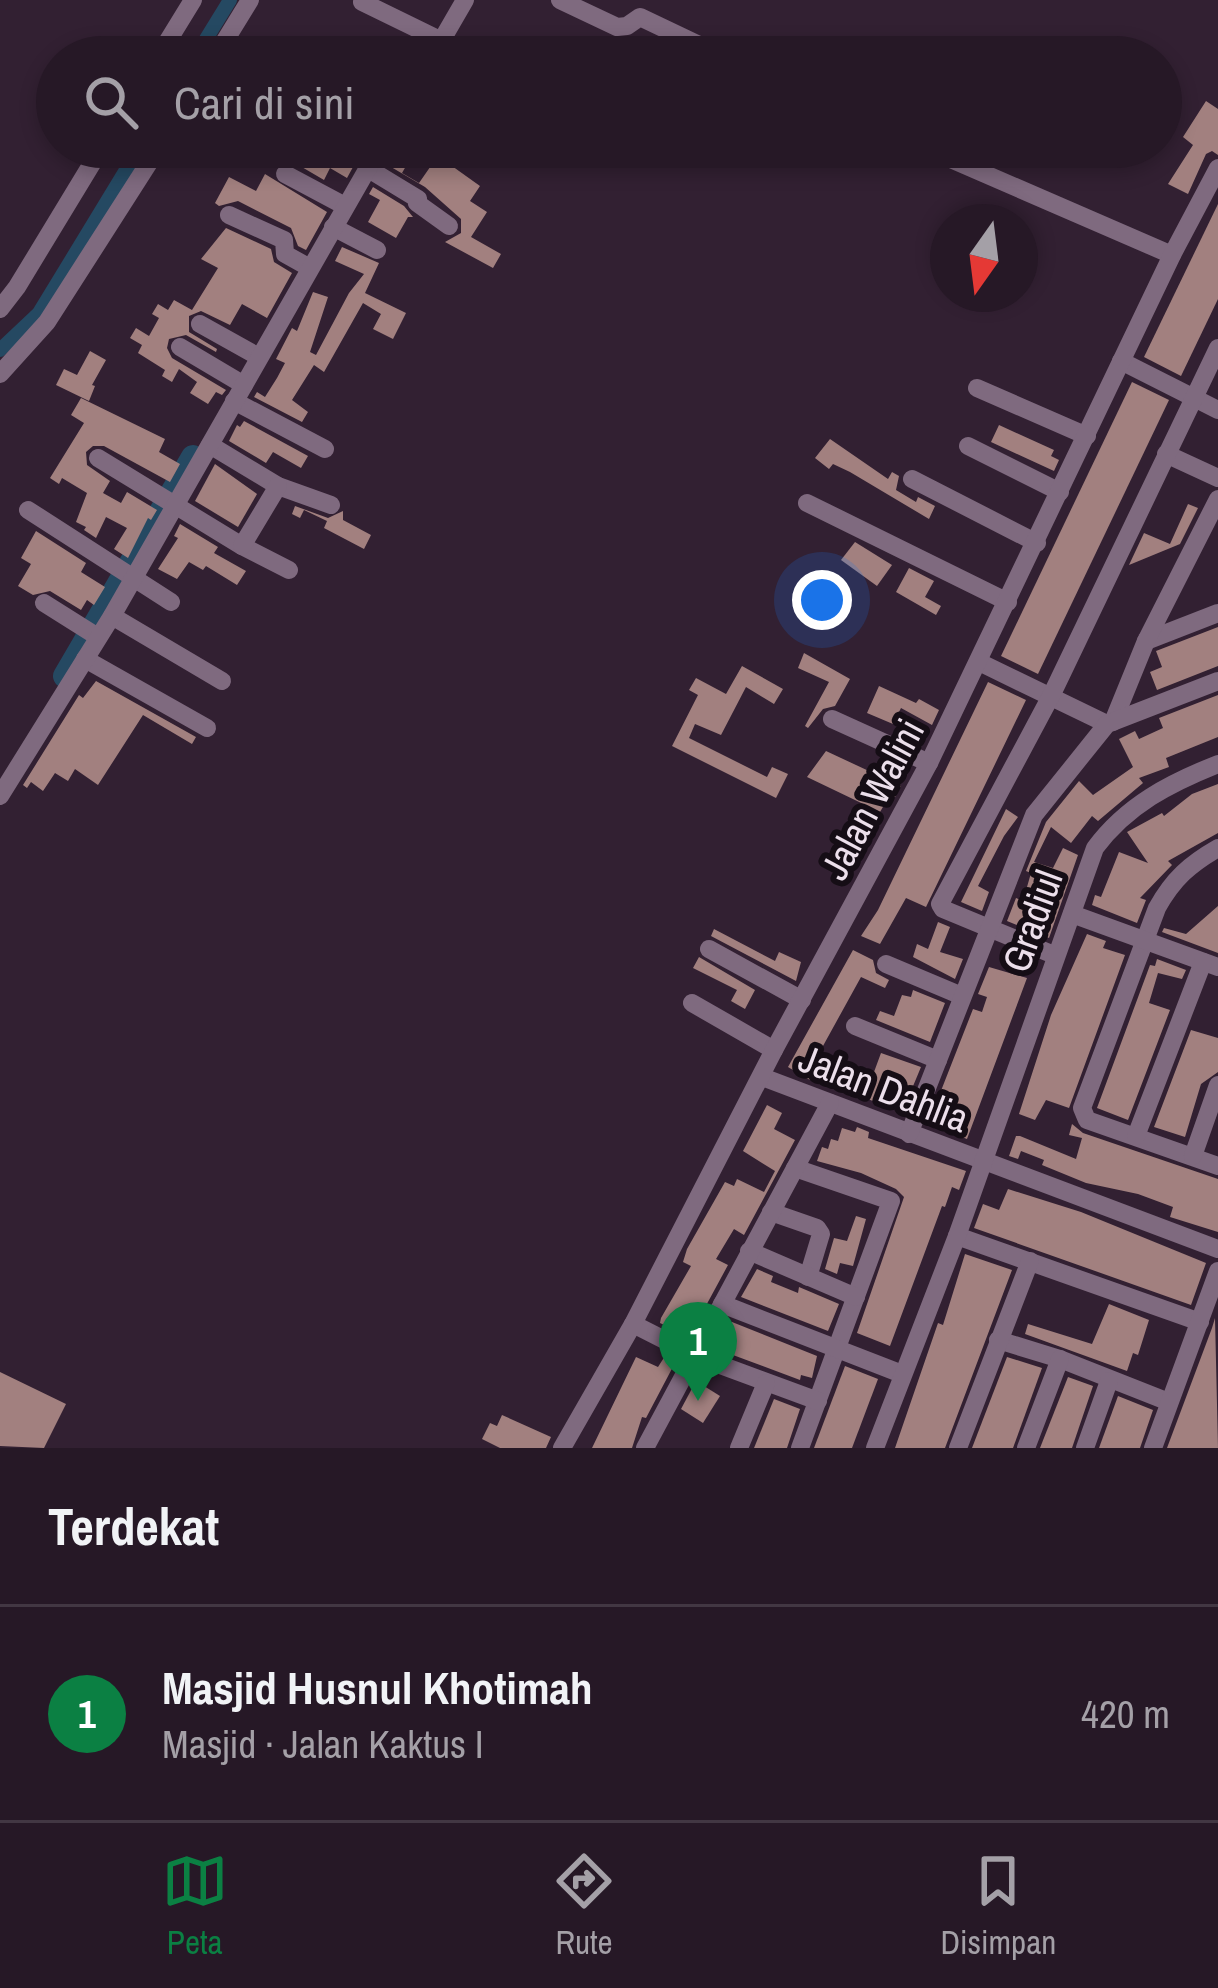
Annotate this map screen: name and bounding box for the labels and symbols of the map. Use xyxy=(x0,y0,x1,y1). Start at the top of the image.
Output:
north arrow xyxy=(930,204,1038,312)
your location xyxy=(792,570,852,630)
street label: Jalan Walini xyxy=(808,710,936,888)
street label: Gradiul xyxy=(990,863,1074,979)
street label: Jalan Dahlia xyxy=(792,1032,976,1144)
pin: 1 xyxy=(659,1302,737,1401)

